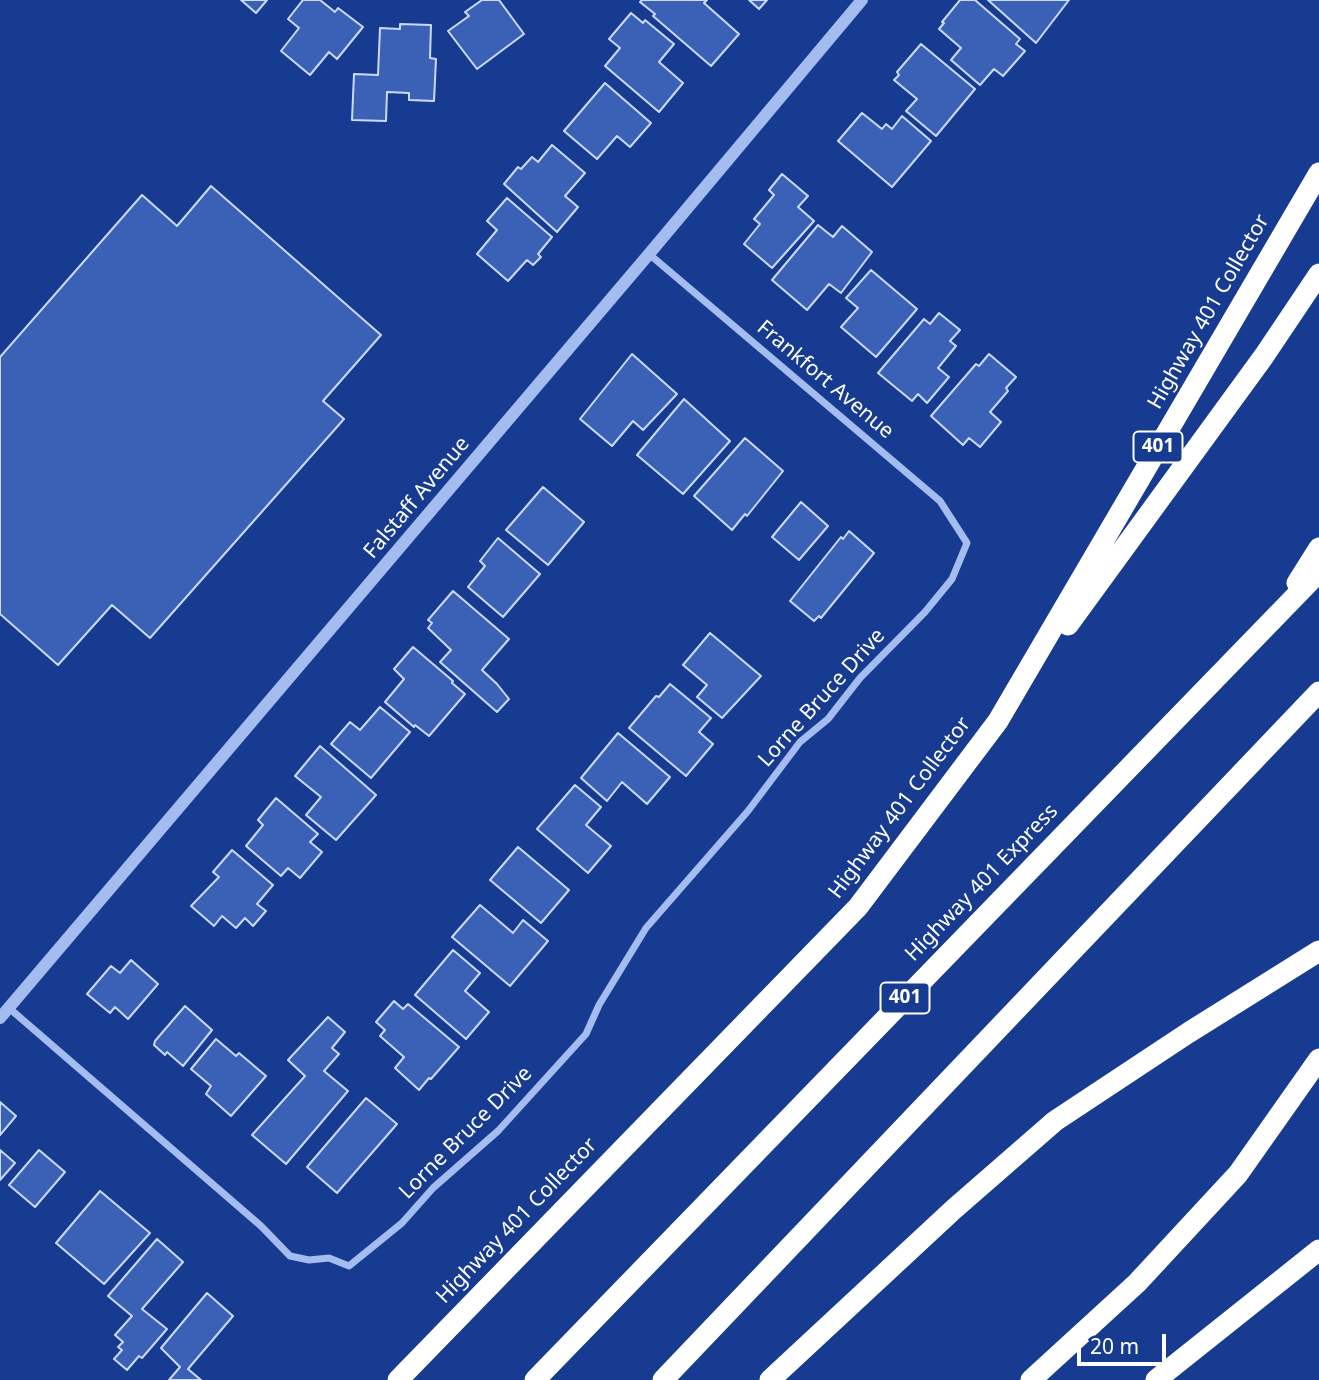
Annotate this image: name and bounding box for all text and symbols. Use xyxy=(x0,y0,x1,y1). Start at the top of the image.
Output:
street label: Highway 401 Collector xyxy=(1143,210,1275,414)
street label: Frankfort Avenue xyxy=(752,316,898,444)
street label: Falstaff Avenue xyxy=(359,432,475,564)
road number: 401 xyxy=(1134,432,1182,462)
street label: Lorne Bruce Drive xyxy=(753,624,891,772)
street label: Highway 401 Collector xyxy=(824,712,976,904)
street label: Highway 401 Express xyxy=(900,799,1064,967)
road number: 401 xyxy=(880,982,930,1014)
street label: Lorne Bruce Drive xyxy=(394,1061,538,1205)
street label: Highway 401 Collector xyxy=(431,1133,603,1309)
scale bar xyxy=(1081,1320,1170,1364)
text: 20 m xyxy=(1090,1332,1139,1360)

